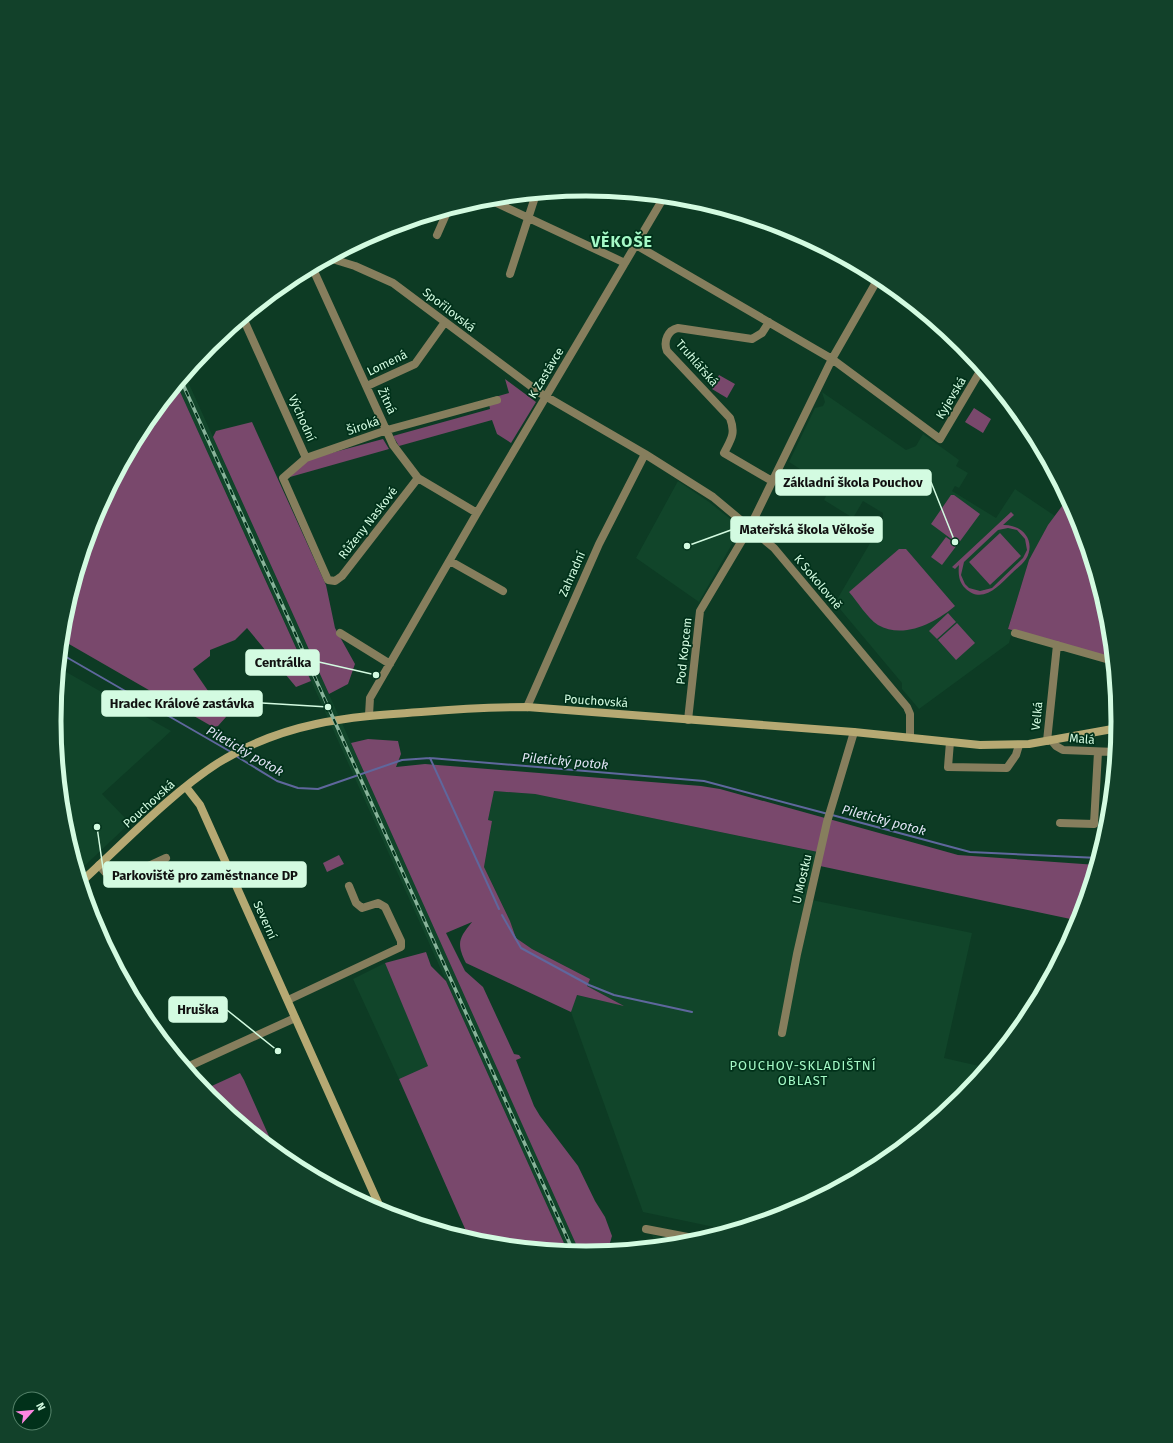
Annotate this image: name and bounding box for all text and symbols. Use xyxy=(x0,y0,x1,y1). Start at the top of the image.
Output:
district label: VĚKOŠE xyxy=(590,231,653,251)
street label: Spořilovská xyxy=(420,285,478,335)
street label: Truhlářská xyxy=(673,337,721,389)
street label: K Zastávce xyxy=(525,345,567,401)
street label: Lomená xyxy=(365,347,409,379)
street label: Kyjevská xyxy=(933,374,969,422)
street label: Žitná xyxy=(375,385,400,416)
street label: Východní xyxy=(285,392,319,444)
street label: Široká xyxy=(344,413,381,438)
callout: Základní škola Pouchov xyxy=(776,470,931,495)
text: Základní škola Pouchov xyxy=(783,475,923,490)
street label: Růženy Naskové xyxy=(336,484,400,562)
callout: Mateřská škola Věkoše xyxy=(731,517,882,542)
text: Mateřská škola Věkoše xyxy=(739,522,875,537)
street label: Zahradní xyxy=(556,549,588,599)
street label: K Sokolovně xyxy=(791,552,845,612)
street label: Pod Kopcem xyxy=(674,617,694,685)
callout: Centrálka xyxy=(246,650,319,675)
text: Centrálka xyxy=(255,655,311,670)
callout: Hradec Králové zastávka xyxy=(102,691,262,716)
street label: Pouchovská xyxy=(563,692,629,710)
text: Hradec Králové zastávka xyxy=(110,696,254,711)
street label: Velká xyxy=(1029,701,1045,731)
water label: Piletický potok xyxy=(204,723,286,779)
street label: Malá xyxy=(1069,731,1095,747)
water label: Piletický potok xyxy=(521,750,609,772)
street label: Pouchovská xyxy=(120,777,178,831)
water label: Piletický potok xyxy=(840,802,928,838)
street label: U Mostku xyxy=(790,853,814,905)
callout: Parkoviště pro zaměstnance DP xyxy=(104,862,306,887)
text: Parkoviště pro zaměstnance DP xyxy=(112,868,298,883)
street label: Severní xyxy=(250,899,280,942)
callout: Hruška xyxy=(169,997,227,1022)
text: Hruška xyxy=(177,1002,219,1017)
district label: POUCHOV-SKLADIŠTNÍ OBLAST xyxy=(730,1057,876,1088)
north arrow xyxy=(12,1391,52,1431)
text: N xyxy=(33,1400,48,1413)

